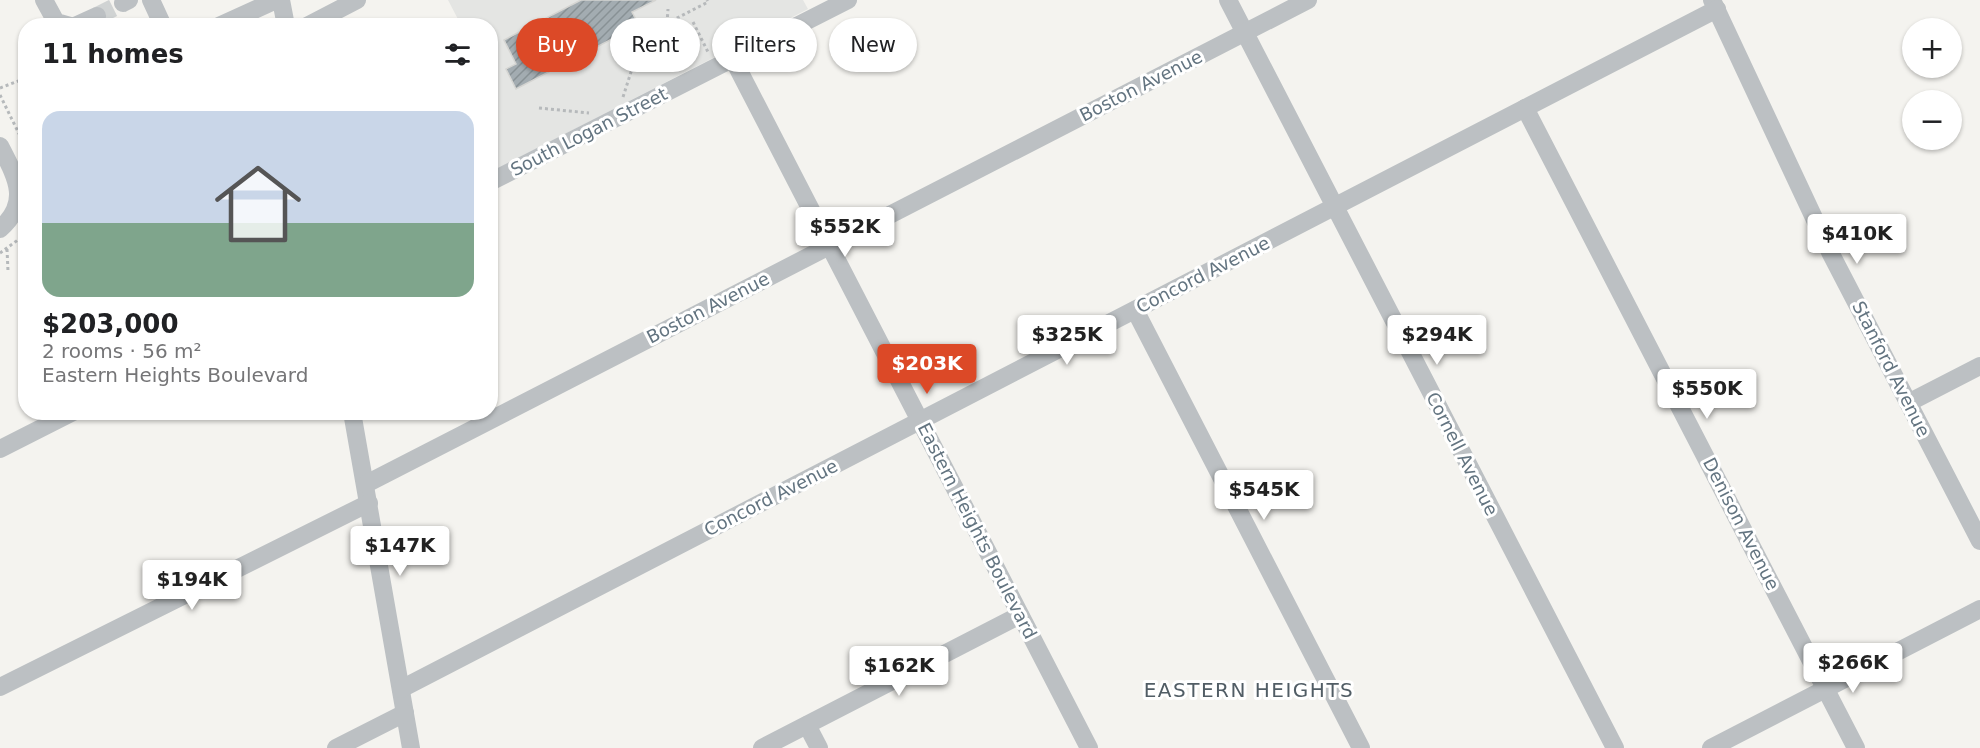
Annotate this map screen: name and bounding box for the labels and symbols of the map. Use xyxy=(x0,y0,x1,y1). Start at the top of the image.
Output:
street label: Boston Avenue xyxy=(1076,46,1206,126)
street label: South Logan Street xyxy=(507,83,671,180)
pin: $552K xyxy=(803,207,887,258)
pin: $410K xyxy=(1815,214,1899,265)
street label: Concord Avenue xyxy=(1133,232,1273,317)
street label: Boston Avenue xyxy=(643,268,773,348)
street label: Stanford Avenue xyxy=(1848,297,1935,440)
pin: $325K xyxy=(1025,315,1109,366)
pin: $294K xyxy=(1395,315,1479,366)
pin: $203K xyxy=(885,344,969,395)
pin: $550K xyxy=(1665,369,1749,420)
street label: Cornell Avenue xyxy=(1422,389,1503,519)
street label: Eastern Heights Boulevard xyxy=(914,419,1041,642)
street label: Denison Avenue xyxy=(1699,454,1784,593)
street label: Concord Avenue xyxy=(701,455,841,540)
pin: $545K xyxy=(1222,470,1306,521)
pin: $147K xyxy=(358,526,442,577)
pin: $194K xyxy=(150,560,234,611)
pin: $266K xyxy=(1811,643,1895,694)
pin: $162K xyxy=(857,646,941,697)
district label: EASTERN HEIGHTS xyxy=(1144,678,1354,702)

